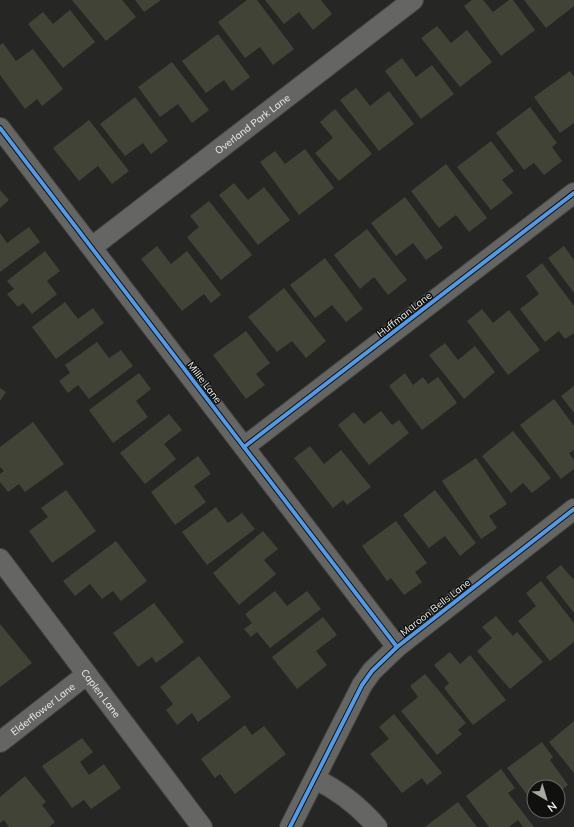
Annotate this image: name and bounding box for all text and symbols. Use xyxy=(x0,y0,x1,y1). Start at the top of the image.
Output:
street label: Overland Park Lane xyxy=(212,91,293,157)
street label: Huffman Lane xyxy=(374,289,434,340)
street label: Millie Lane xyxy=(185,359,225,406)
street label: Maroon Bells Lane xyxy=(398,576,473,639)
street label: Caplen Lane xyxy=(78,666,123,720)
street label: Elderflower Lane xyxy=(8,680,78,738)
north arrow xyxy=(526,779,566,819)
text: N xyxy=(545,799,560,815)

